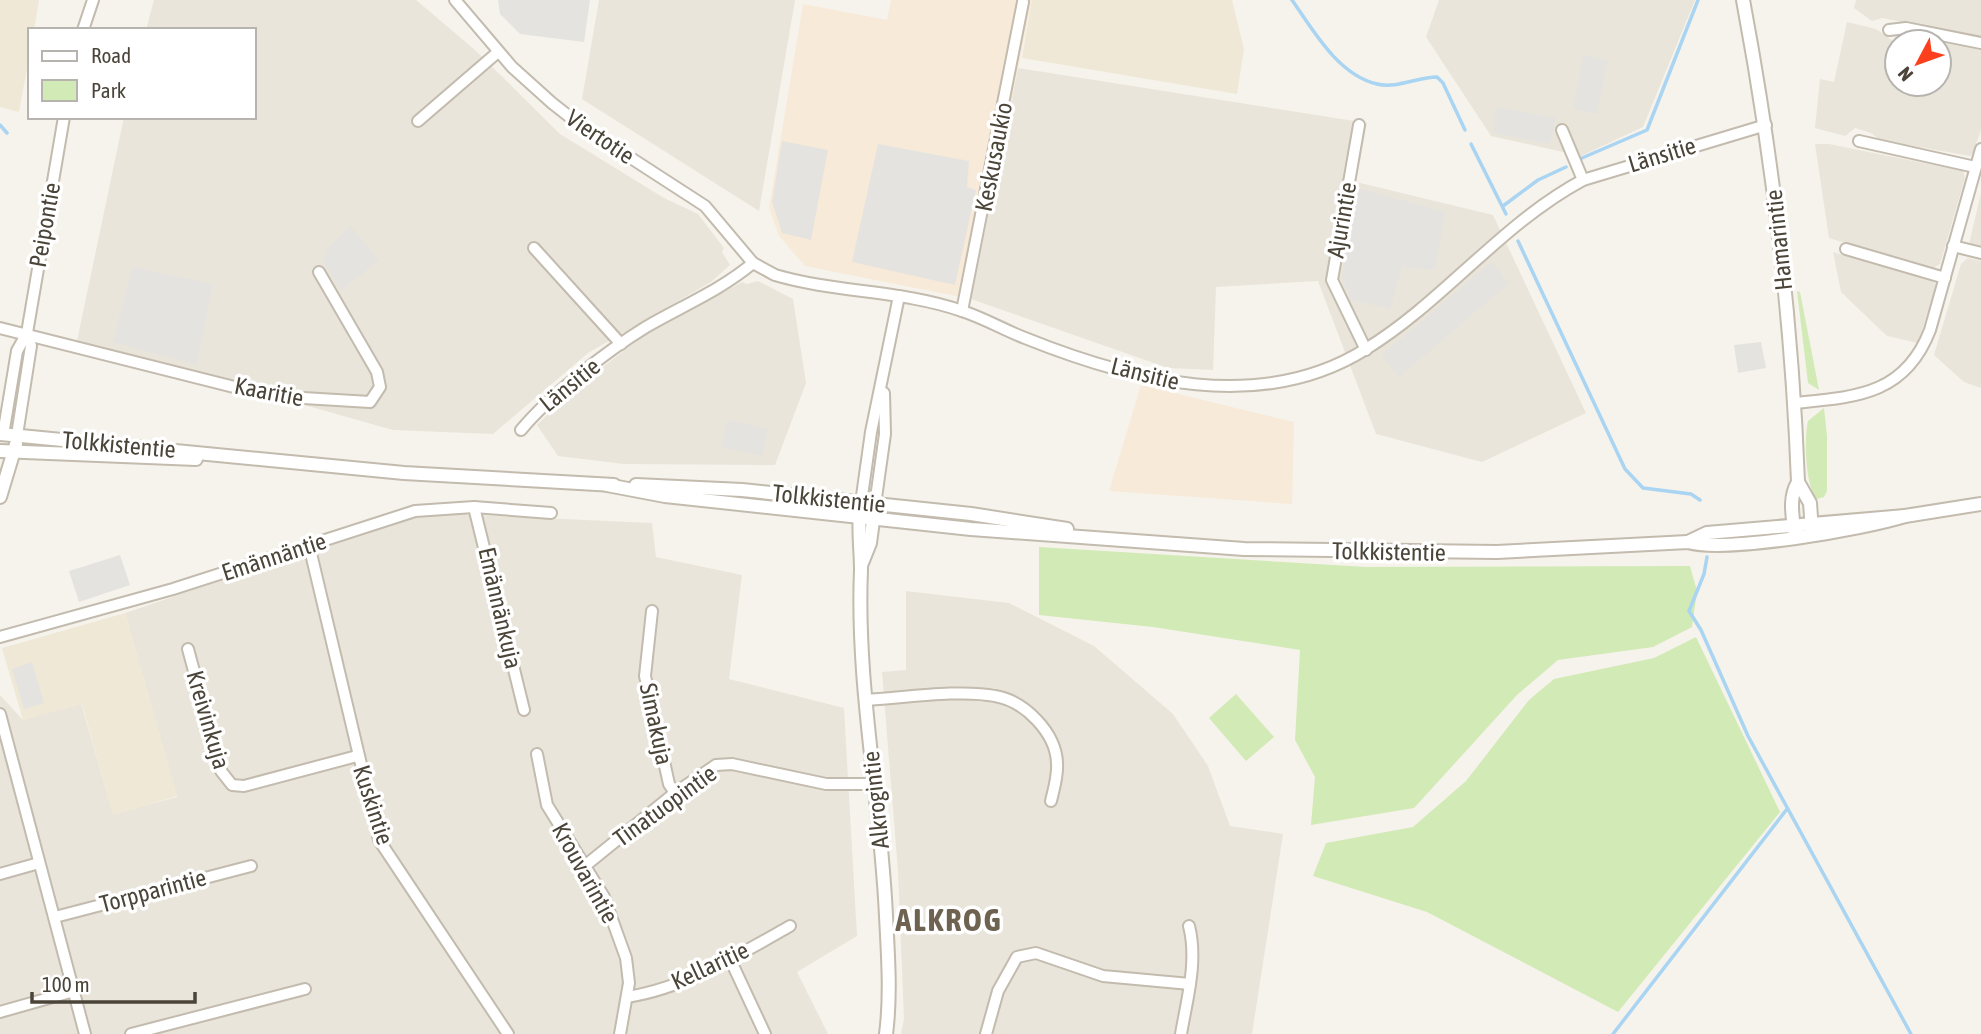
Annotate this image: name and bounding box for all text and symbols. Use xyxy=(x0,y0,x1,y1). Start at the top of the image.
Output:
legend xyxy=(28,28,256,119)
north arrow xyxy=(1883,28,1953,98)
text: Road xyxy=(91,43,131,67)
text: N xyxy=(1893,63,1917,86)
text: Park xyxy=(91,78,126,102)
street label: Keskusaukio xyxy=(970,100,1017,214)
street label: Viertotie xyxy=(561,104,639,169)
street label: Länsitie xyxy=(1625,131,1699,178)
street label: Peipontie xyxy=(24,180,65,269)
street label: Ajurintie xyxy=(1322,180,1361,260)
street label: Hamarintie xyxy=(1760,188,1797,292)
street label: Länsitie xyxy=(534,352,605,417)
street label: Länsitie xyxy=(1108,352,1182,395)
street label: Kaaritie xyxy=(232,372,306,411)
street label: Tolkkistentie xyxy=(61,426,177,463)
street label: Tolkkistentie xyxy=(771,479,887,518)
street label: Emännäntie xyxy=(218,527,329,586)
street label: Tolkkistentie xyxy=(1332,537,1446,566)
street label: Emännänkuja xyxy=(473,545,528,671)
street label: Kreivinkuja xyxy=(182,668,235,772)
street label: Simakuja xyxy=(635,681,678,767)
street label: Alkrogintie xyxy=(857,750,894,850)
street label: Tinatuopintie xyxy=(608,759,721,852)
street label: Kuskintie xyxy=(348,762,399,848)
street label: Krouvarintie xyxy=(547,818,624,927)
street label: Torpparintie xyxy=(97,863,209,918)
district label: ALKROG xyxy=(894,901,1003,938)
street label: Kellaritie xyxy=(667,936,753,995)
scale bar xyxy=(32,960,194,1004)
text: 100 m xyxy=(42,972,90,996)

